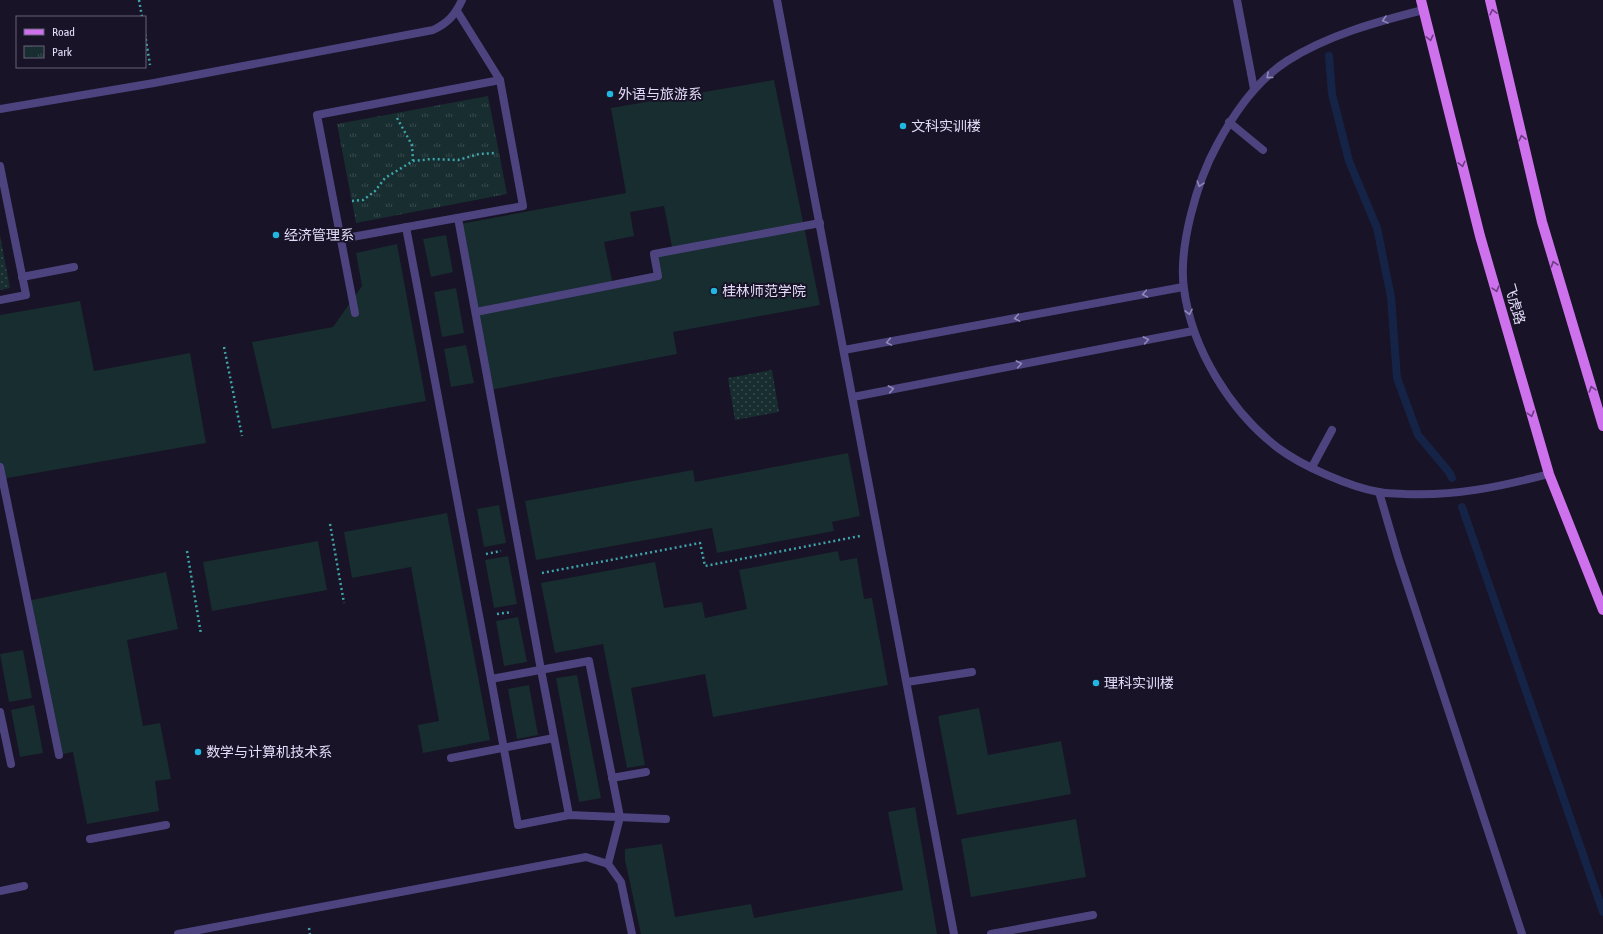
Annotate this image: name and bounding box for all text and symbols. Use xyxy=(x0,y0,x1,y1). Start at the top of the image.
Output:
one-way arrow xyxy=(1489,9,1497,15)
one-way arrow xyxy=(1382,15,1389,24)
legend xyxy=(16,16,146,68)
text: Road xyxy=(52,25,75,39)
one-way arrow xyxy=(1425,35,1433,41)
text: Park xyxy=(52,45,73,59)
one-way arrow xyxy=(1267,72,1274,79)
place label: 外语与旅游系 xyxy=(618,86,702,102)
marker: 外语与旅游系 xyxy=(605,89,615,99)
place label: 文科实训楼 xyxy=(911,118,981,134)
marker: 文科实训楼 xyxy=(898,121,908,131)
one-way arrow xyxy=(1519,135,1527,142)
one-way arrow xyxy=(1457,160,1466,167)
one-way arrow xyxy=(1196,181,1205,188)
place label: 经济管理系 xyxy=(284,227,354,243)
marker: 经济管理系 xyxy=(271,230,281,240)
one-way arrow xyxy=(1550,261,1559,268)
street label: 飞虎路 xyxy=(1502,282,1528,326)
place label: 桂林师范学院 xyxy=(722,283,806,299)
marker: 桂林师范学院 xyxy=(709,286,719,296)
one-way arrow xyxy=(1491,286,1500,293)
one-way arrow xyxy=(1142,290,1148,298)
one-way arrow xyxy=(1184,309,1192,315)
one-way arrow xyxy=(1014,313,1020,322)
one-way arrow xyxy=(1143,336,1150,344)
one-way arrow xyxy=(886,337,892,345)
one-way arrow xyxy=(1016,361,1022,369)
one-way arrow xyxy=(888,386,894,394)
one-way arrow xyxy=(1588,386,1597,393)
one-way arrow xyxy=(1527,411,1535,418)
place label: 理科实训楼 xyxy=(1104,675,1174,691)
marker: 理科实训楼 xyxy=(1091,678,1101,688)
place label: 数学与计算机技术系 xyxy=(206,744,332,760)
marker: 数学与计算机技术系 xyxy=(193,747,203,757)

